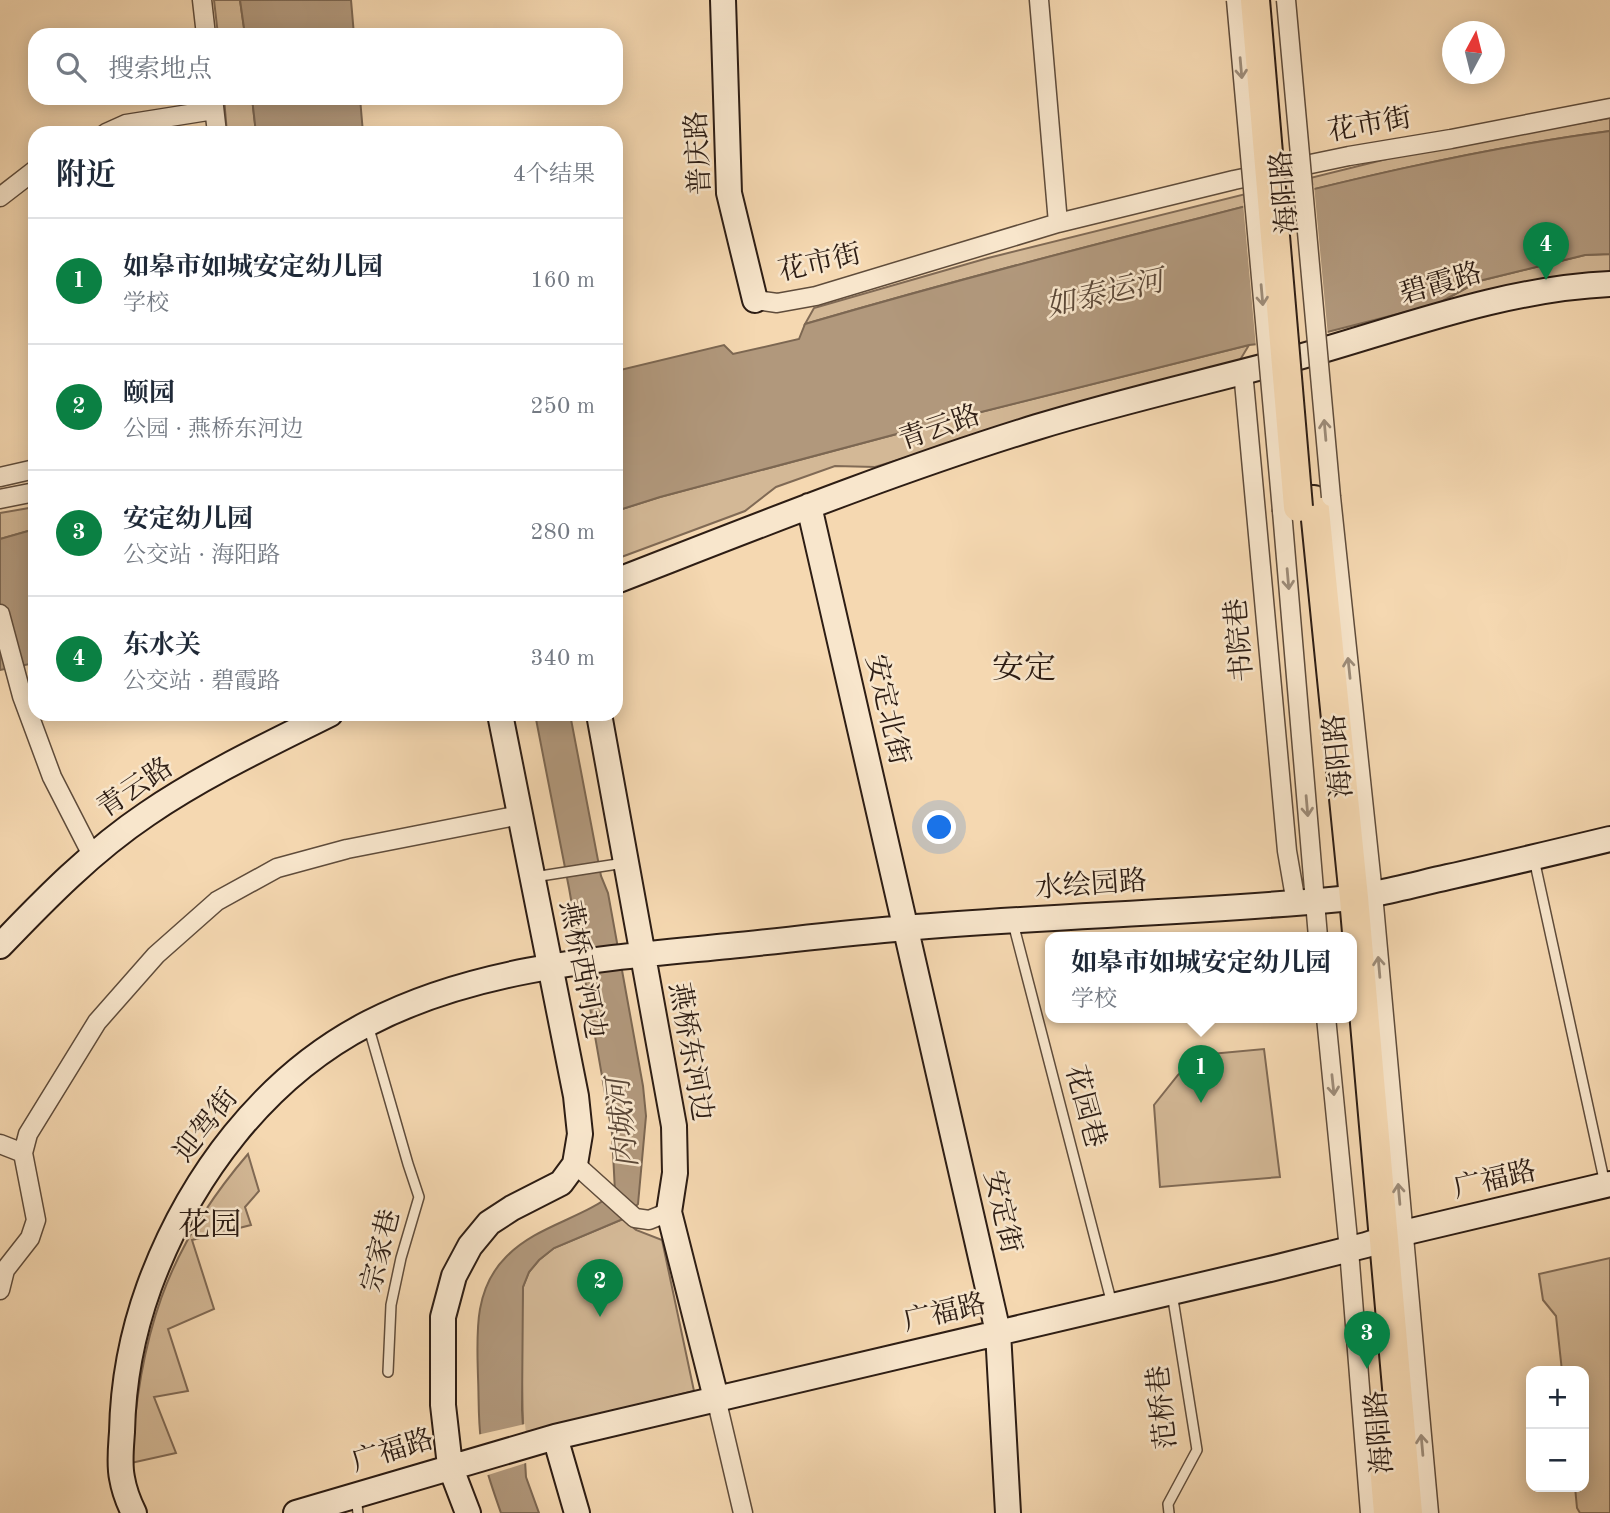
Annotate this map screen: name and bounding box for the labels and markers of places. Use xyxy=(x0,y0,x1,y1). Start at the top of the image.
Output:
pin: 4 xyxy=(1523,222,1569,280)
pin: 1 xyxy=(1178,1045,1224,1103)
pin: 2 xyxy=(577,1259,623,1317)
pin: 3 xyxy=(1344,1311,1390,1369)

